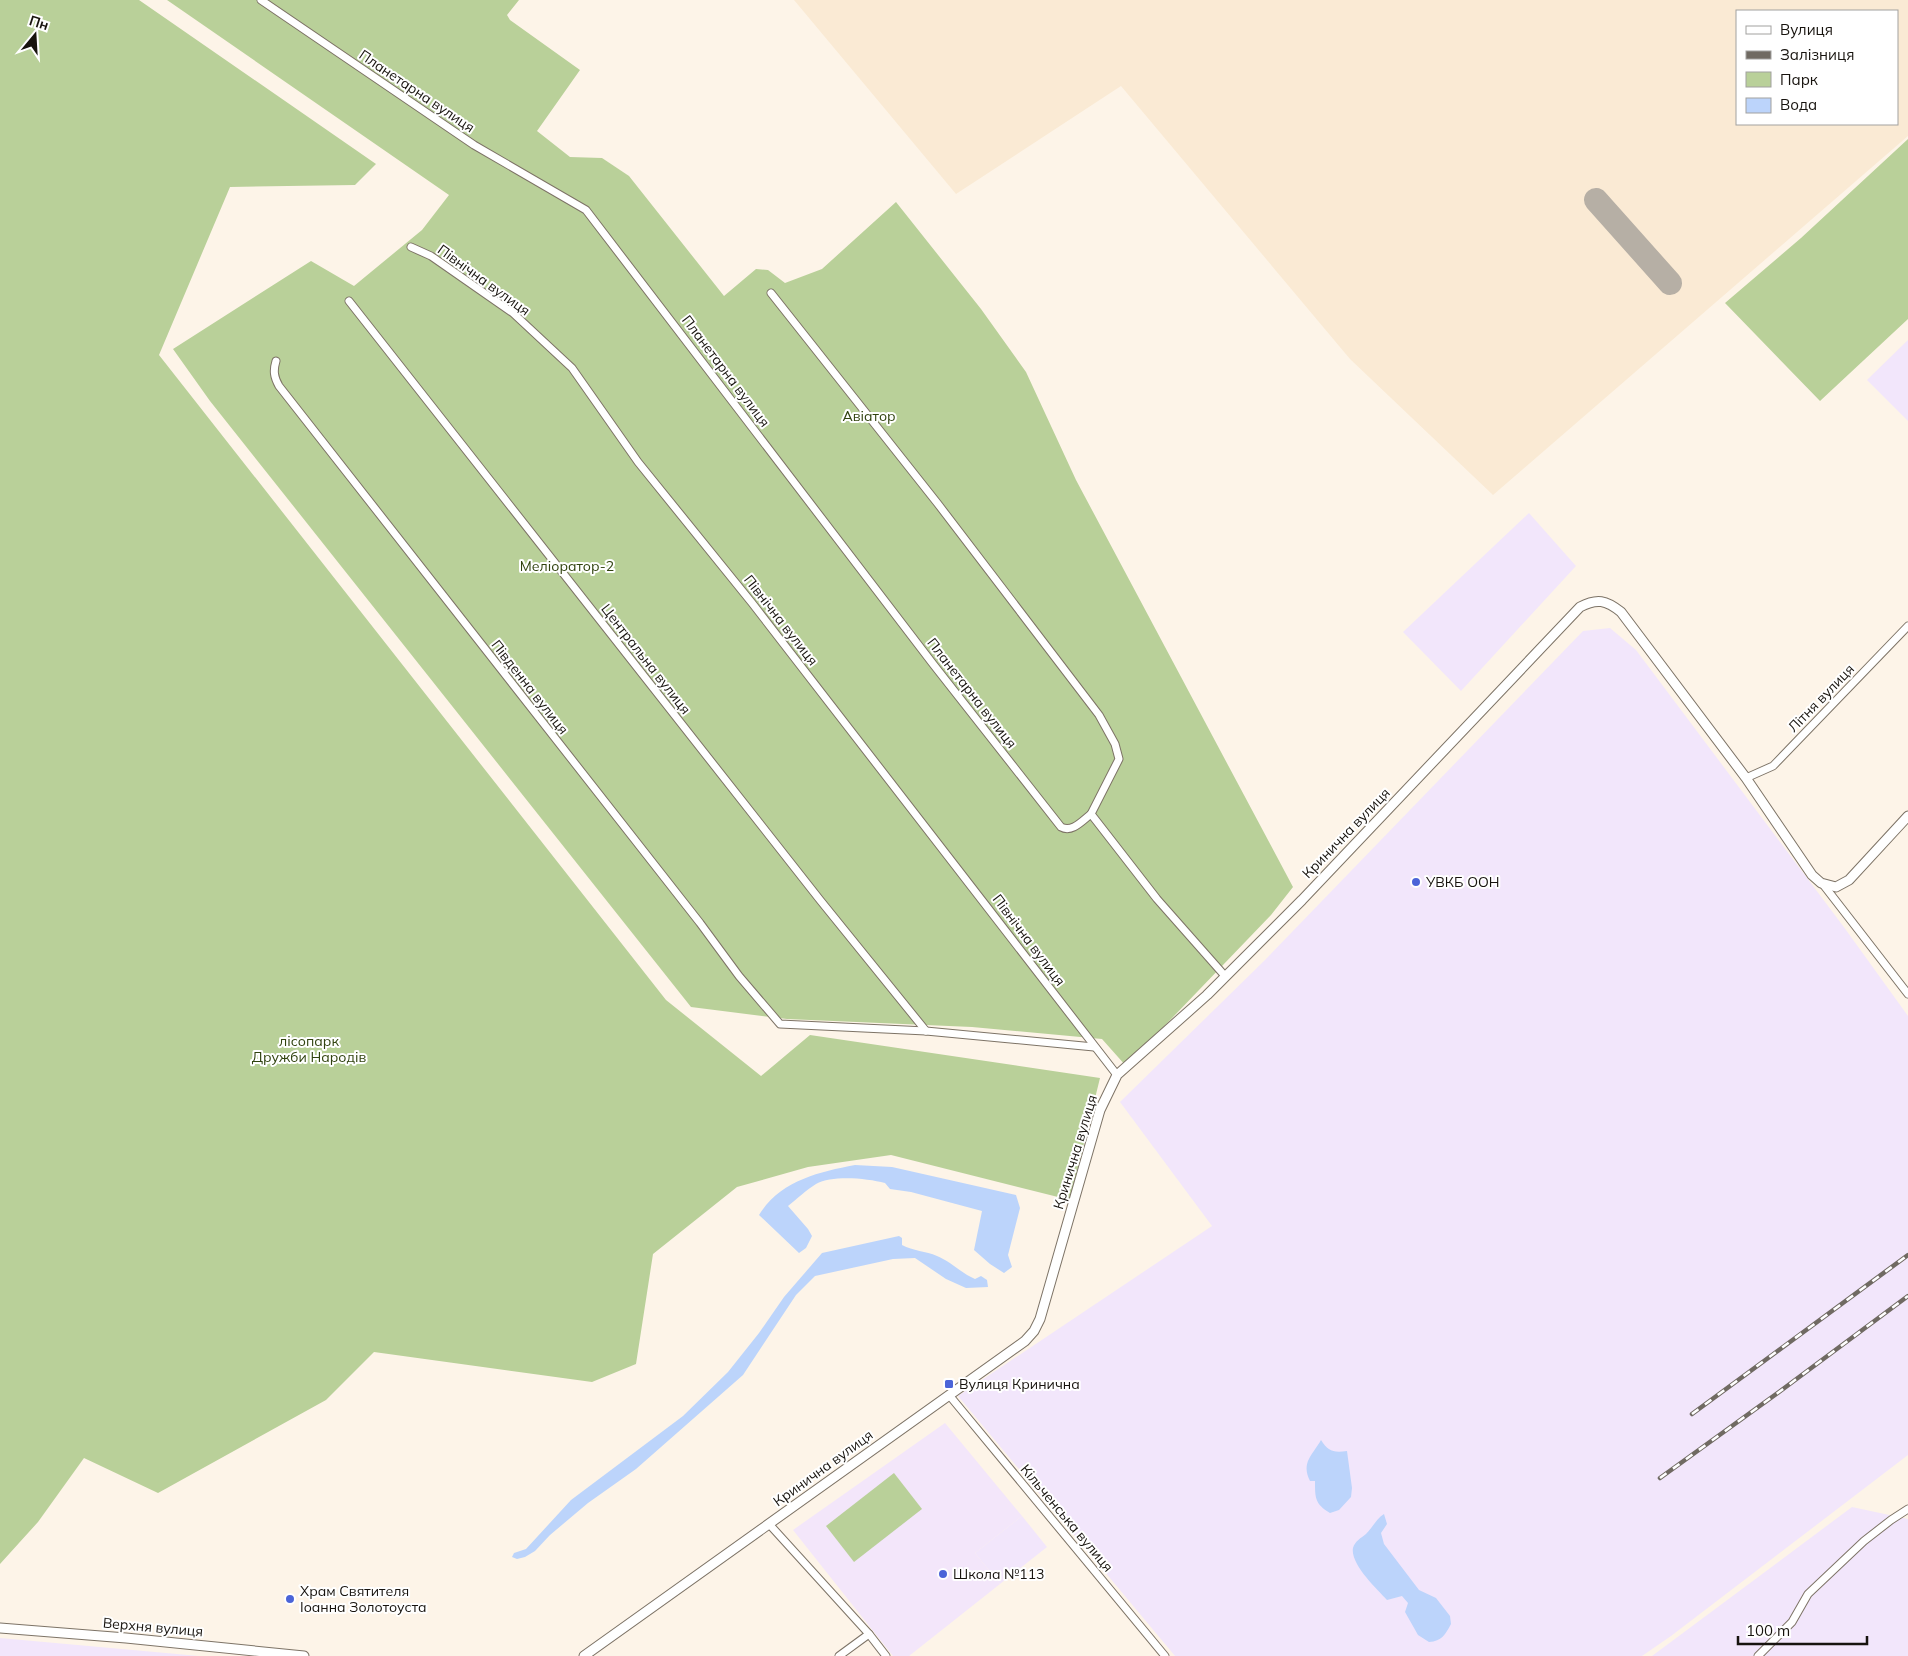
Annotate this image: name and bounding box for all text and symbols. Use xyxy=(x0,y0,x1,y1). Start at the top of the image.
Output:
north arrow xyxy=(10,10,60,60)
legend xyxy=(1736,10,1898,125)
text: Пн xyxy=(27,11,51,34)
text: Вулиця xyxy=(1780,20,1833,39)
text: Залізниця xyxy=(1780,45,1854,64)
street label: Планетарна вулиця xyxy=(356,46,478,136)
text: Парк xyxy=(1780,70,1819,89)
text: Вода xyxy=(1780,95,1817,114)
street label: Північна вулиця xyxy=(434,240,534,320)
street label: Планетарна вулиця xyxy=(678,312,774,430)
park label: Авіатор xyxy=(842,407,896,425)
park label: Меліоратор-2 xyxy=(520,557,614,575)
street label: Північна вулиця xyxy=(740,571,822,669)
street label: Центральна вулиця xyxy=(597,600,695,718)
street label: Планетарна вулиця xyxy=(923,634,1021,752)
street label: Південна вулиця xyxy=(487,636,573,738)
street label: Літня вулиця xyxy=(1784,660,1858,736)
street label: Кринична вулиця xyxy=(1298,784,1394,882)
place label: УВКБ ООН xyxy=(1425,873,1499,891)
marker: УВКБ ООН xyxy=(1410,876,1422,888)
street label: Північна вулиця xyxy=(989,891,1069,989)
park label: лісопарк Дружби Народів xyxy=(252,1032,366,1066)
street label: Кринична вулиця xyxy=(1049,1092,1101,1212)
place label: Вулиця Кринична xyxy=(959,1375,1080,1393)
marker: Вулиця Кринична xyxy=(943,1378,955,1390)
street label: Кринична вулиця xyxy=(770,1426,876,1510)
street label: Кільченська вулиця xyxy=(1017,1461,1117,1575)
place label: Школа №113 xyxy=(953,1565,1045,1583)
marker: Школа №113 xyxy=(937,1568,949,1580)
place label: Храм Святителя Іоанна Золотоуста xyxy=(300,1582,427,1616)
marker: Храм Святителя Іоанна Золотоуста xyxy=(284,1593,296,1605)
street label: Верхня вулиця xyxy=(102,1614,204,1640)
scale bar xyxy=(1738,1614,1867,1646)
text: 100 m xyxy=(1746,1621,1790,1640)

